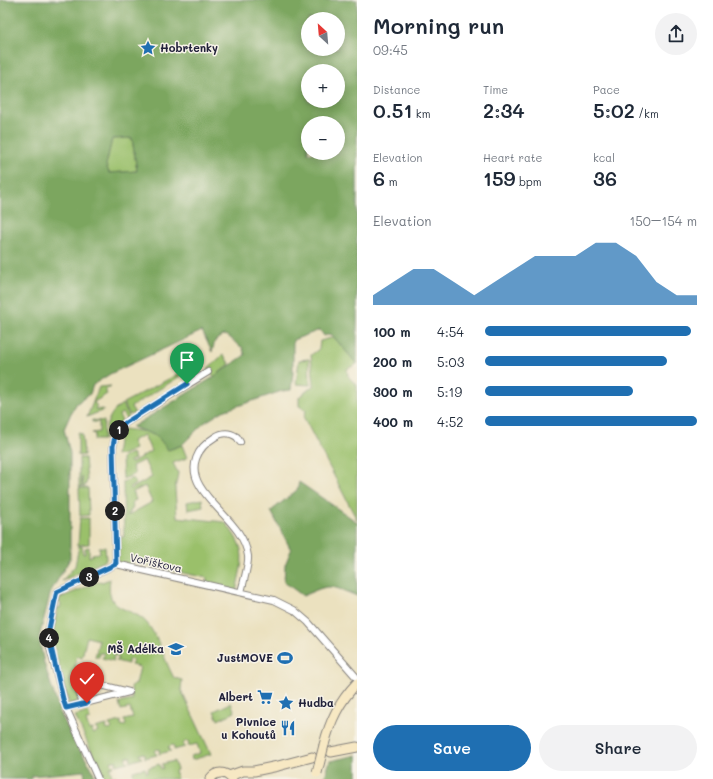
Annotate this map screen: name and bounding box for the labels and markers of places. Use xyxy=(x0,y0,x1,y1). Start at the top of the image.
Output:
place icon: Hobrtenky xyxy=(139,39,157,57)
place label: Hobrtenky xyxy=(160,40,218,55)
pin xyxy=(170,343,204,384)
pin: 1 xyxy=(109,420,129,440)
pin: 2 xyxy=(105,501,125,521)
pin: 3 xyxy=(79,567,99,587)
pin: 4 xyxy=(39,628,59,648)
school or university icon: MŠ Adélka xyxy=(167,640,185,658)
place label: MŠ Adélka xyxy=(107,641,164,656)
sports icon: JustMOVE xyxy=(276,649,294,667)
place label: JustMOVE xyxy=(217,650,273,665)
pin xyxy=(70,662,104,703)
supermarket icon: Albert xyxy=(256,688,274,706)
place label: Albert xyxy=(218,689,253,704)
place icon: Hudba xyxy=(277,694,295,712)
place label: Hudba xyxy=(298,695,334,710)
place label: Pivnice u Kohoutů xyxy=(221,714,276,742)
restaurant icon: Pivnice u Kohoutů xyxy=(279,719,297,737)

